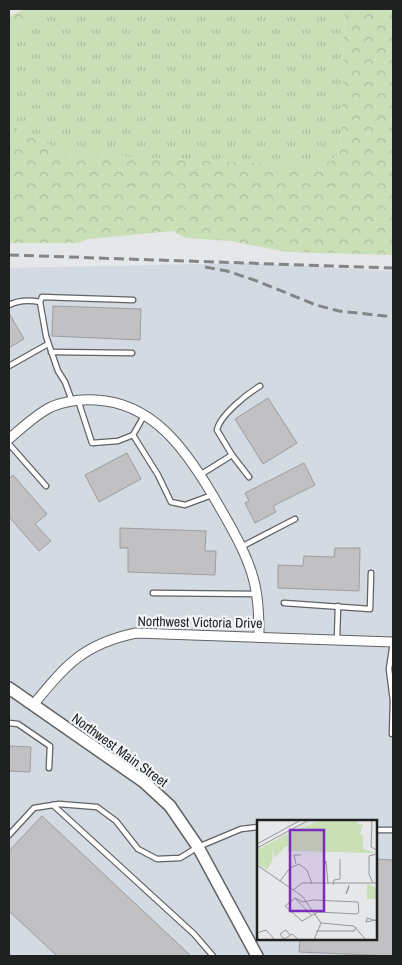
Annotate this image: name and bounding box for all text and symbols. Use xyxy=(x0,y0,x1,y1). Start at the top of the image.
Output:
street label: Northwest Victoria Drive xyxy=(137,612,263,632)
street label: Northwest Main Street xyxy=(69,709,171,791)
inset map xyxy=(257,820,377,940)

